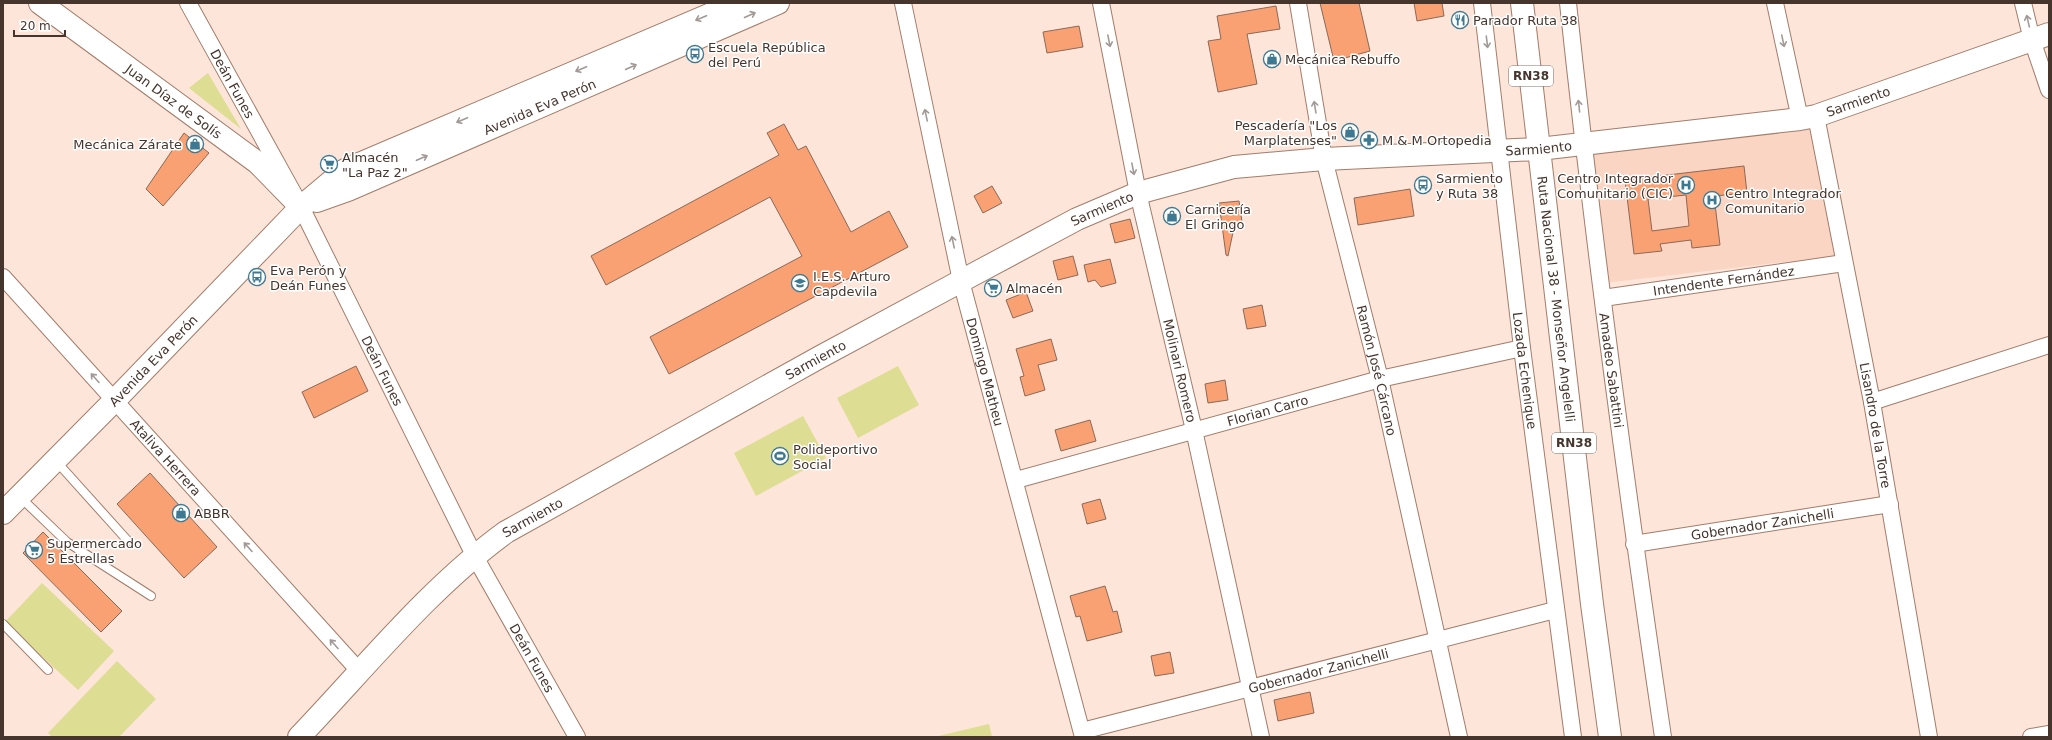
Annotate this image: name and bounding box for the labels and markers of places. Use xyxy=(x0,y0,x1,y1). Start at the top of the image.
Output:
restaurant icon: Parador Ruta 38 xyxy=(1450,10,1470,30)
place label: Parador Ruta 38 xyxy=(1473,13,1578,28)
place label: Escuela República del Perú xyxy=(708,40,826,70)
bus stop icon: Escuela República del Perú xyxy=(685,44,705,64)
shop icon: Mecánica Rebuffo xyxy=(1262,49,1282,69)
place label: Mecánica Rebuffo xyxy=(1285,52,1400,67)
place label: Pescadería "Los Marplatenses" xyxy=(1235,118,1337,148)
shop icon: Pescadería "Los Marplatenses" xyxy=(1340,122,1360,142)
pharmacy icon: M & M Ortopedia xyxy=(1359,130,1379,150)
place label: M & M Ortopedia xyxy=(1382,133,1492,148)
shop icon: Mecánica Zárate xyxy=(185,134,205,154)
place label: Mecánica Zárate xyxy=(73,137,182,152)
place label: Almacén "La Paz 2" xyxy=(342,150,408,180)
supermarket icon: Almacén "La Paz 2" xyxy=(319,154,339,174)
place label: Sarmiento y Ruta 38 xyxy=(1436,171,1503,201)
place label: Centro Integrador Comunitario (CIC) xyxy=(1557,171,1674,201)
bus stop icon: Sarmiento y Ruta 38 xyxy=(1413,175,1433,195)
hospital icon: Centro Integrador Comunitario (CIC) xyxy=(1676,175,1696,195)
place label: Centro Integrador Comunitario xyxy=(1725,186,1841,216)
hospital icon: Centro Integrador Comunitario xyxy=(1702,190,1722,210)
place label: Carnicería El Gringo xyxy=(1185,202,1251,232)
shop icon: Carnicería El Gringo xyxy=(1162,206,1182,226)
place label: Eva Perón y Deán Funes xyxy=(270,263,347,293)
bus stop icon: Eva Perón y Deán Funes xyxy=(247,267,267,287)
place label: I.E.S. Arturo Capdevila xyxy=(813,269,890,299)
school or university icon: I.E.S. Arturo Capdevila xyxy=(790,273,810,293)
supermarket icon: Almacén xyxy=(983,278,1003,298)
place label: Almacén xyxy=(1006,281,1063,296)
place label: Polideportivo Social xyxy=(793,442,878,472)
sports icon: Polideportivo Social xyxy=(770,446,790,466)
shop icon: ABBR xyxy=(171,503,191,523)
place label: ABBR xyxy=(194,506,230,521)
place label: Supermercado 5 Estrellas xyxy=(47,536,142,566)
supermarket icon: Supermercado 5 Estrellas xyxy=(24,540,44,560)

